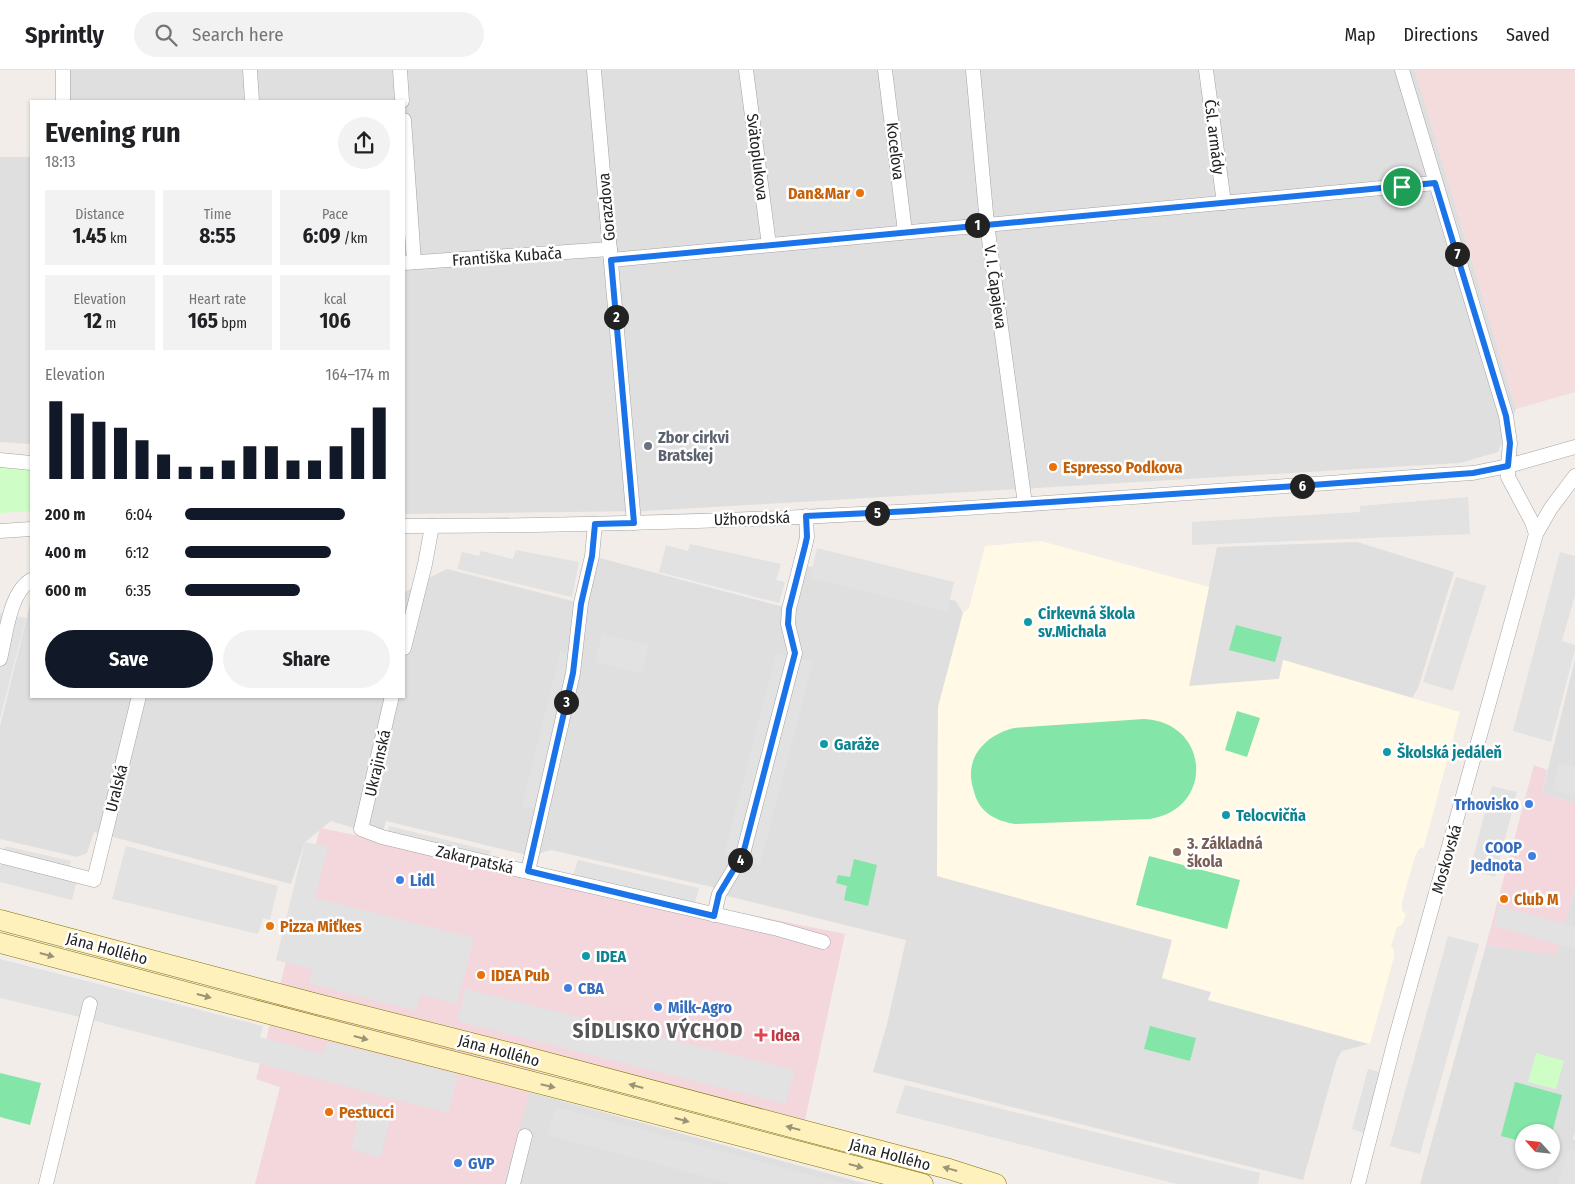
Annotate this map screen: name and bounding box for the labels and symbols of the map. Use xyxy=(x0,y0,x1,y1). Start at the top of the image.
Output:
street label: Čsl. armády xyxy=(1200,98,1230,177)
street label: Svätoplukova xyxy=(743,113,772,202)
street label: Koceľova xyxy=(883,121,908,181)
pin xyxy=(1381,166,1423,208)
street label: Gorazdova xyxy=(594,172,619,242)
place label: Dan&Mar xyxy=(788,184,850,203)
marker: Dan&Mar xyxy=(854,187,866,199)
pin: 1 xyxy=(964,212,990,238)
pin: 7 xyxy=(1444,242,1470,266)
street label: Františka Kubača xyxy=(451,243,563,270)
street label: V. I. Čapajeva xyxy=(980,244,1012,330)
pin: 2 xyxy=(604,304,628,330)
place label: Zbor cirkvi Bratskej xyxy=(658,428,729,465)
marker: Zbor cirkvi Bratskej xyxy=(642,440,654,452)
place label: Espresso Podkova xyxy=(1063,458,1183,477)
marker: Espresso Podkova xyxy=(1047,461,1059,473)
pin: 6 xyxy=(1290,474,1314,498)
pin: 5 xyxy=(864,500,890,526)
street label: Užhorodská xyxy=(713,508,791,529)
place label: Cirkevná škola sv.Michala xyxy=(1038,604,1135,641)
marker: Cirkevná škola sv.Michala xyxy=(1022,616,1034,628)
pin: 3 xyxy=(554,690,578,714)
street label: Ukrajinská xyxy=(361,728,394,798)
place label: Garáže xyxy=(834,735,879,754)
marker: Garáže xyxy=(818,738,830,750)
place label: Školská jedáleň xyxy=(1397,742,1502,762)
marker: Školská jedáleň xyxy=(1381,746,1393,758)
street label: Uralská xyxy=(101,762,132,814)
place label: Trhovisko xyxy=(1454,795,1519,814)
marker: Trhovisko xyxy=(1523,798,1535,810)
place label: Telocvičňa xyxy=(1236,806,1306,825)
marker: Telocvičňa xyxy=(1220,809,1232,821)
street label: Moskovská xyxy=(1428,822,1465,896)
place label: 3. Základná škola xyxy=(1186,834,1263,871)
place label: COOP Jednota xyxy=(1469,838,1522,875)
street label: Zakarpatská xyxy=(434,841,516,878)
marker: 3. Základná škola xyxy=(1171,846,1183,858)
pin: 4 xyxy=(728,848,752,872)
marker: COOP Jednota xyxy=(1526,850,1538,862)
place label: Lidl xyxy=(410,871,435,890)
marker: Lidl xyxy=(394,874,406,886)
place label: Club M xyxy=(1514,890,1559,909)
marker: Club M xyxy=(1498,893,1510,905)
place label: Pizza Miťkes xyxy=(280,917,362,936)
marker: Pizza Miťkes xyxy=(264,920,276,932)
street label: Jána Hollého xyxy=(64,929,150,968)
place label: IDEA xyxy=(596,947,626,966)
marker: IDEA xyxy=(580,950,592,962)
one-way arrow xyxy=(40,951,55,959)
place label: IDEA Pub xyxy=(491,966,550,985)
marker: IDEA Pub xyxy=(475,969,487,981)
place label: CBA xyxy=(578,979,604,998)
marker: CBA xyxy=(562,982,574,994)
one-way arrow xyxy=(197,993,212,1001)
place label: Milk-Agro xyxy=(668,998,733,1017)
marker: Milk-Agro xyxy=(652,1001,664,1013)
district label: SÍDLISKO VÝCHOD xyxy=(573,1017,743,1044)
place label: Idea xyxy=(771,1026,800,1045)
marker: Idea xyxy=(755,1029,767,1041)
street label: Jána Hollého xyxy=(456,1031,542,1070)
one-way arrow xyxy=(354,1035,369,1043)
one-way arrow xyxy=(540,1082,555,1090)
one-way arrow xyxy=(628,1082,643,1090)
place label: Pestucci xyxy=(339,1103,394,1122)
marker: Pestucci xyxy=(323,1106,335,1118)
one-way arrow xyxy=(675,1117,690,1125)
one-way arrow xyxy=(785,1124,800,1132)
north arrow xyxy=(1515,1124,1560,1169)
street label: Jána Hollého xyxy=(847,1135,933,1174)
place label: GVP xyxy=(468,1154,495,1173)
marker: GVP xyxy=(452,1157,464,1169)
one-way arrow xyxy=(849,1162,864,1170)
one-way arrow xyxy=(942,1165,957,1173)

